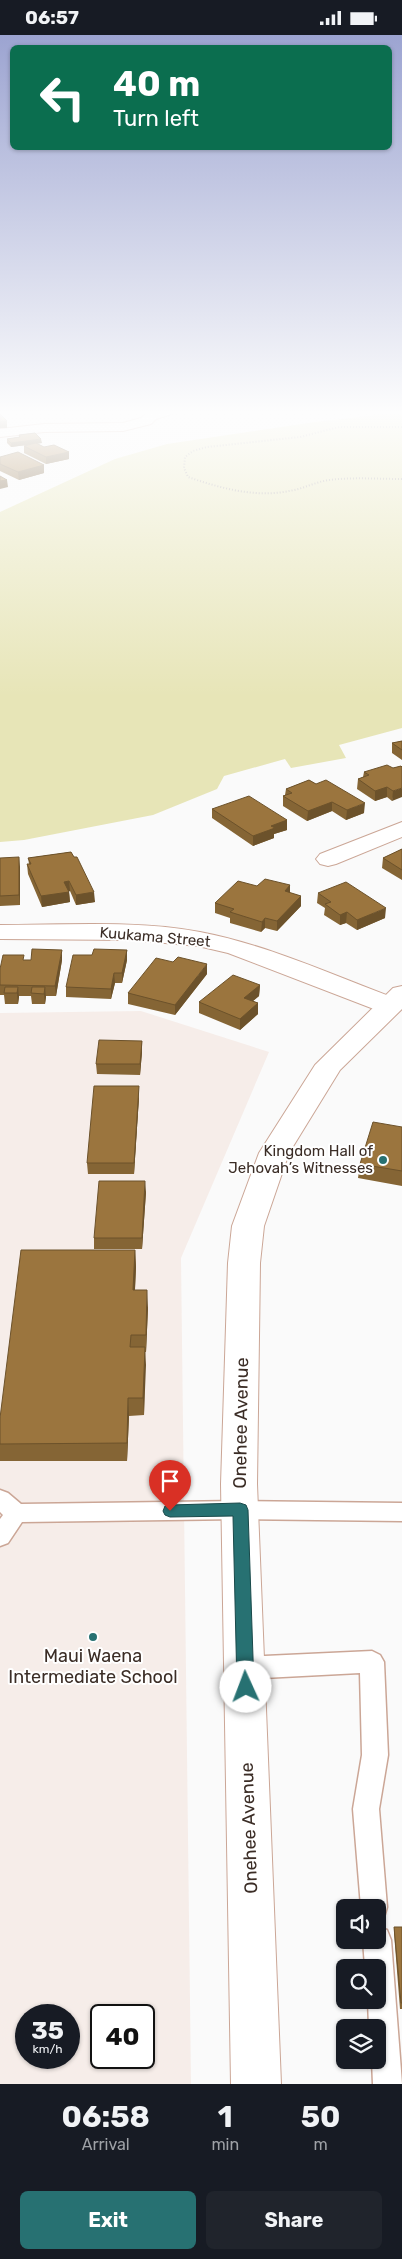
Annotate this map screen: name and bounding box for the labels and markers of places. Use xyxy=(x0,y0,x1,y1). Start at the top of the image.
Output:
place label: Kingdom Hall of Jehovah’s Witnesses xyxy=(228,1142,373,1177)
marker: Kingdom Hall of Jehovah’s Witnesses xyxy=(377,1154,389,1166)
pin xyxy=(149,1460,191,1511)
marker: Maui Waena Intermediate School xyxy=(87,1631,99,1643)
place label: Maui Waena Intermediate School xyxy=(8,1645,178,1688)

